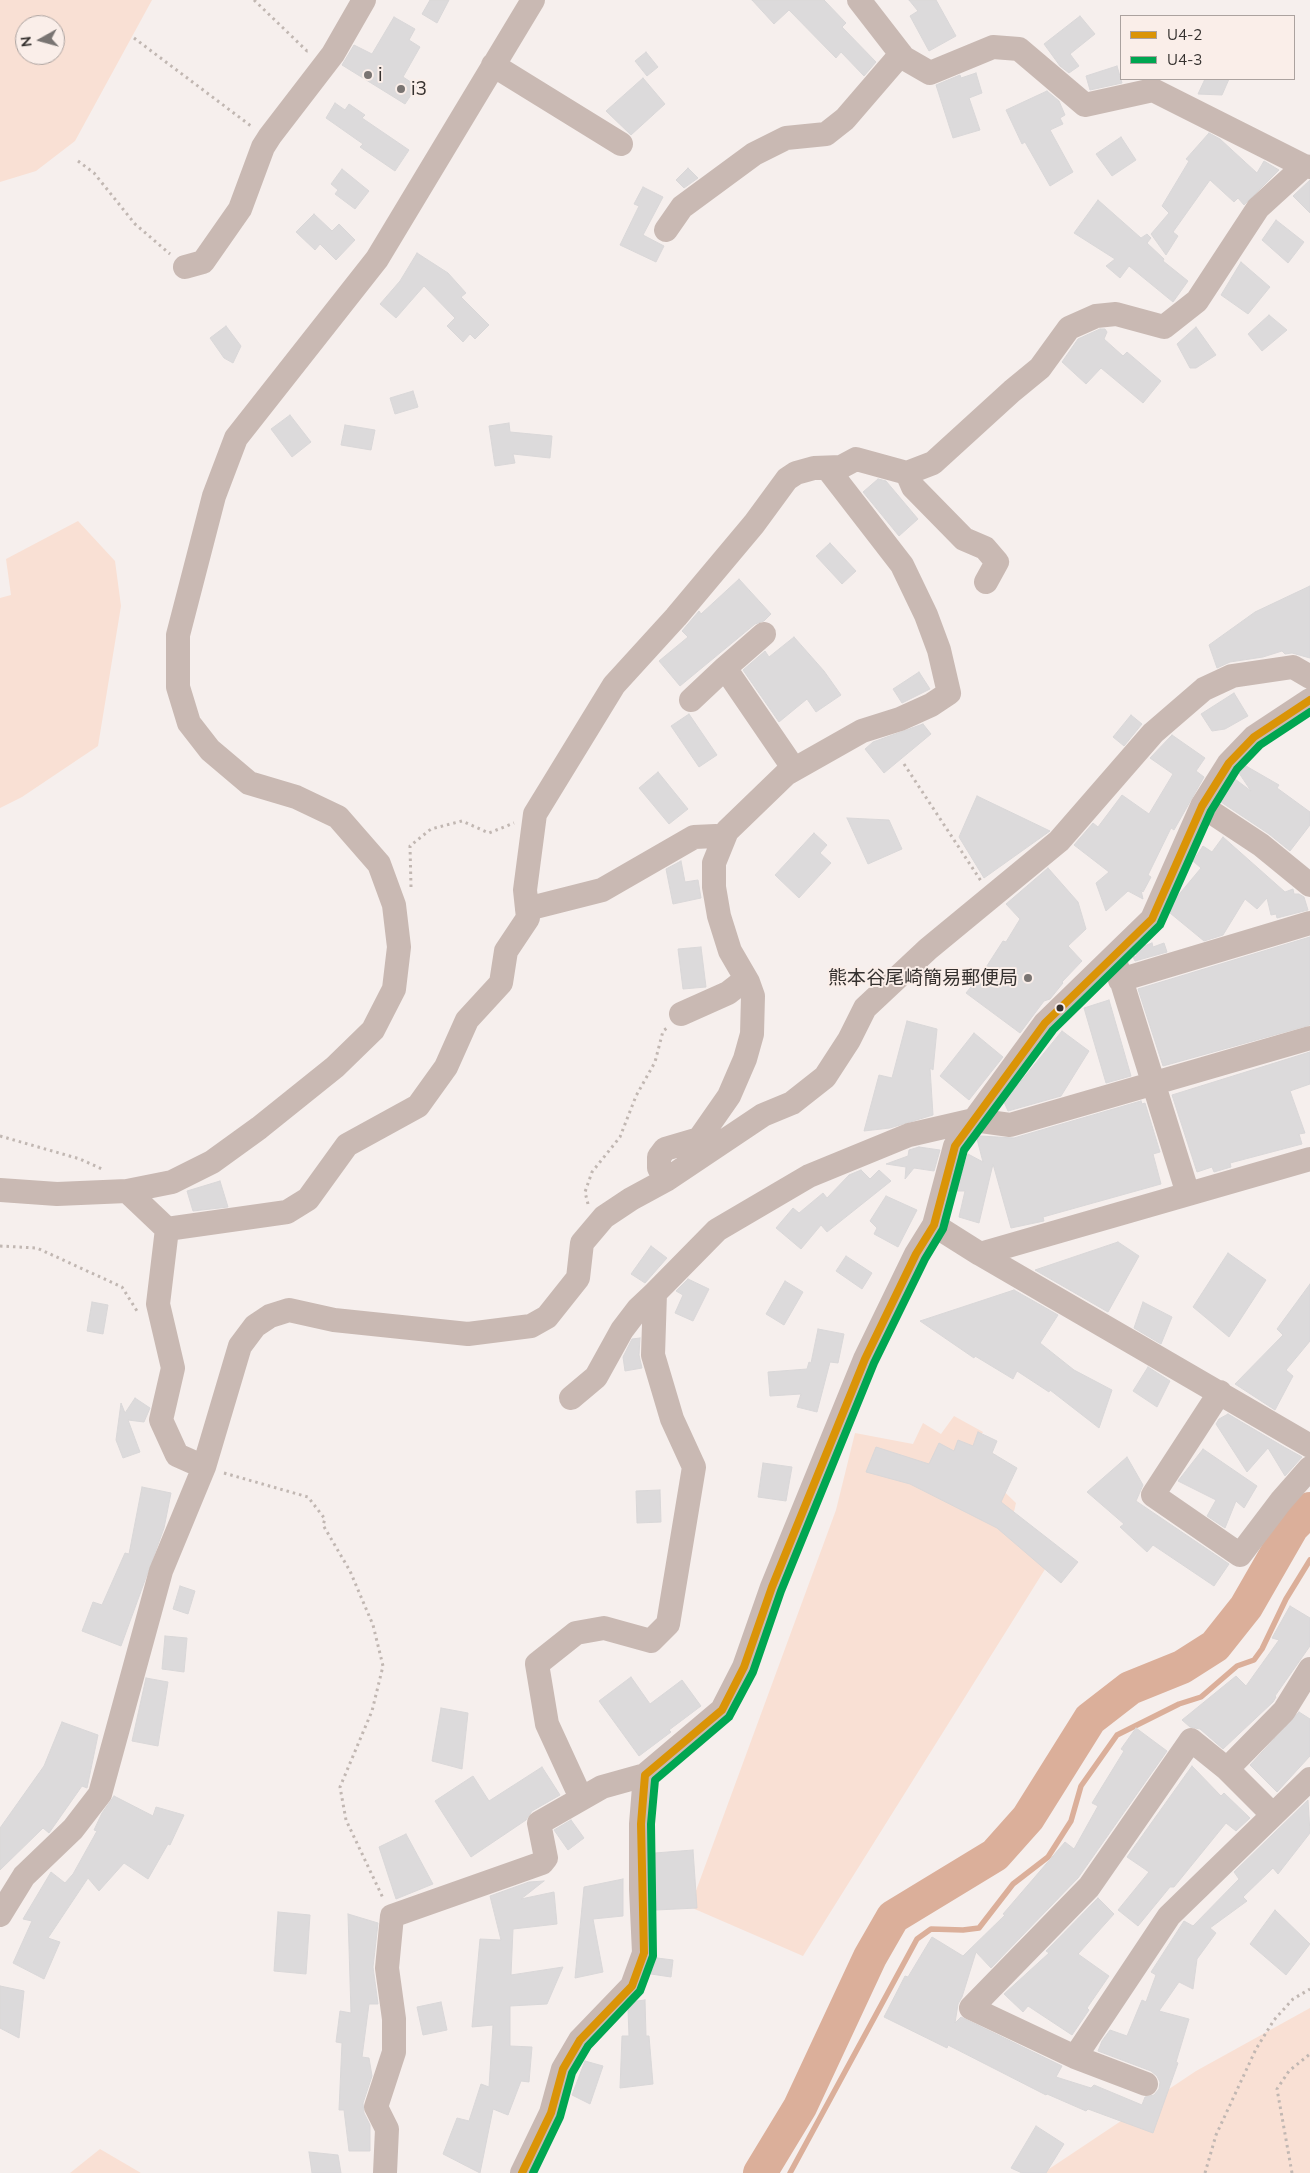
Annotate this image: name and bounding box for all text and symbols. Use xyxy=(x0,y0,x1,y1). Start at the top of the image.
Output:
north arrow xyxy=(15,15,65,65)
legend xyxy=(1120,15,1295,80)
text: U4-2 xyxy=(1167,25,1202,44)
text: N xyxy=(17,35,36,48)
text: U4-3 xyxy=(1167,50,1202,69)
place label: i xyxy=(378,64,383,86)
marker: i xyxy=(362,69,374,81)
place label: i3 xyxy=(411,78,427,100)
marker: i3 xyxy=(395,83,407,95)
place label: 熊本谷尾崎簡易郵便局 xyxy=(828,967,1018,989)
marker: 熊本谷尾崎簡易郵便局 xyxy=(1022,972,1034,984)
unlabelled marker xyxy=(1055,1003,1065,1013)

